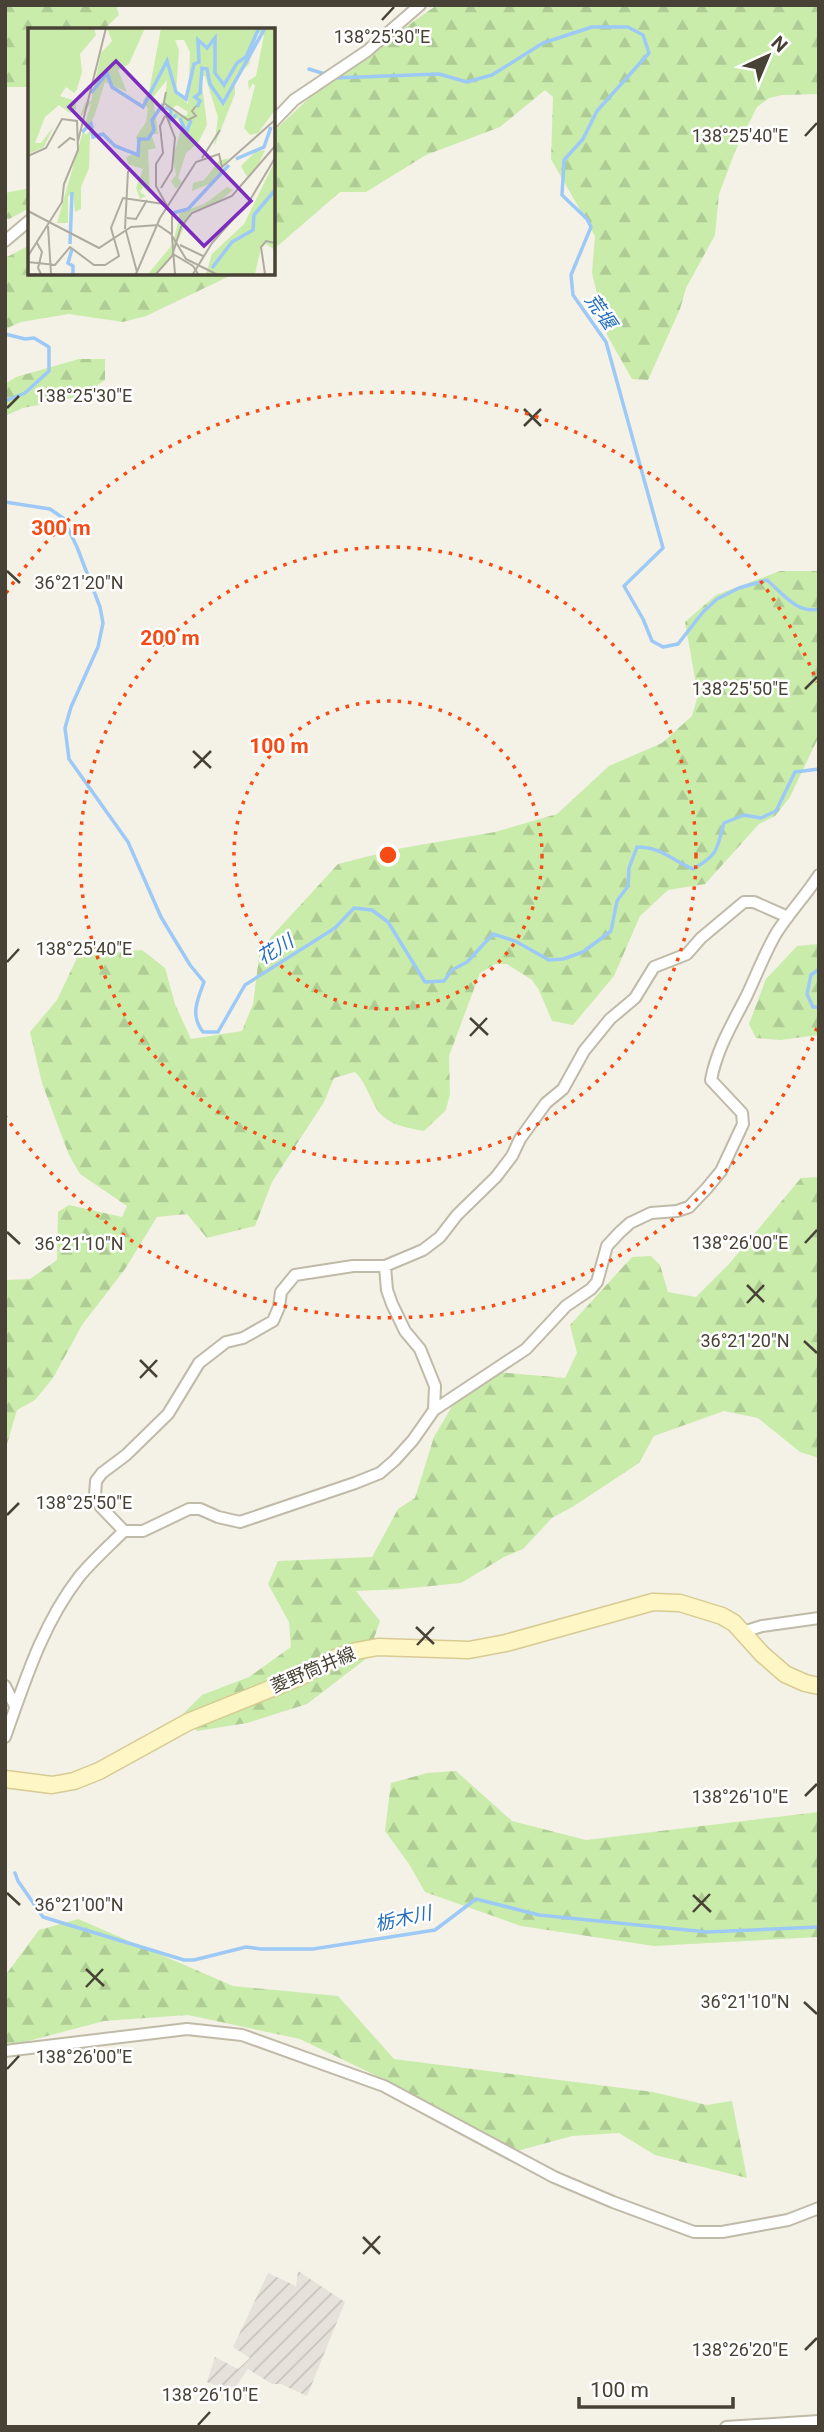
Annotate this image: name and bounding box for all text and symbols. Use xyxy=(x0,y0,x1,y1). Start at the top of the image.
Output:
north arrow xyxy=(733,21,803,91)
text: 138°25'30"E xyxy=(334,26,430,47)
inset map xyxy=(28,28,275,275)
text: N xyxy=(767,31,792,57)
text: 138°25'40"E xyxy=(692,125,788,146)
water label: 荒堰 xyxy=(580,289,623,336)
text: 138°25'30"E xyxy=(36,385,132,406)
text: 300 m xyxy=(31,516,91,540)
text: 36°21'20"N xyxy=(34,572,124,593)
text: 200 m xyxy=(140,626,200,650)
text: 138°25'50"E xyxy=(692,678,788,699)
text: 100 m xyxy=(249,734,309,758)
centre of rings xyxy=(376,843,400,867)
water label: 花川 xyxy=(253,929,299,969)
text: 138°25'40"E xyxy=(36,938,132,959)
text: 138°26'00"E xyxy=(692,1232,788,1253)
text: 36°21'10"N xyxy=(34,1233,124,1254)
text: 36°21'20"N xyxy=(700,1330,790,1351)
text: 138°25'50"E xyxy=(36,1492,132,1513)
street label: 菱野筒井線 xyxy=(267,1642,358,1697)
text: 138°26'10"E xyxy=(692,1786,788,1807)
text: 36°21'00"N xyxy=(34,1894,124,1915)
water label: 栃木川 xyxy=(373,1901,435,1936)
text: 36°21'10"N xyxy=(700,1991,790,2012)
text: 138°26'00"E xyxy=(36,2046,132,2067)
text: 138°26'20"E xyxy=(692,2339,788,2360)
scale bar xyxy=(579,2366,733,2410)
text: 100 m xyxy=(590,2378,649,2402)
text: 138°26'10"E xyxy=(162,2384,258,2405)

